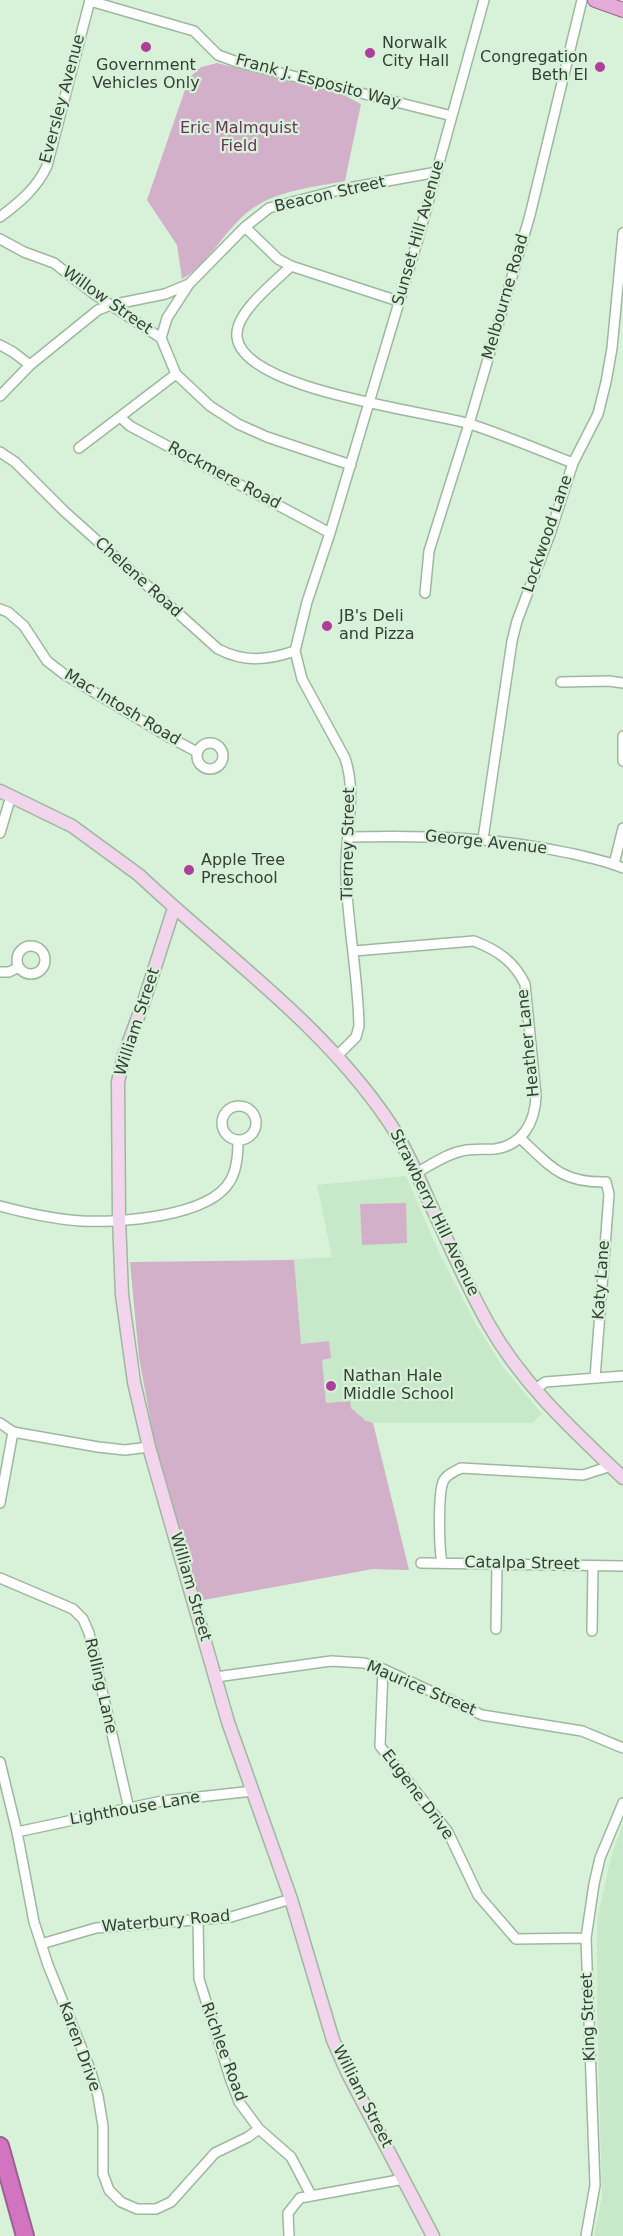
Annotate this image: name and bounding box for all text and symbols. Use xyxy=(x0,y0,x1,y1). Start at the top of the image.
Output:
street label: Eversley Avenue xyxy=(37,32,89,166)
place label: Norwalk City Hall xyxy=(382,34,449,72)
marker: Government Vehicles Only xyxy=(139,40,153,54)
marker: Norwalk City Hall xyxy=(363,46,377,60)
place label: Congregation Beth El xyxy=(480,48,588,86)
street label: Frank J. Esposito Way xyxy=(233,51,403,113)
place label: Government Vehicles Only xyxy=(92,56,200,94)
marker: Congregation Beth El xyxy=(593,60,607,74)
park label: Eric Malmquist Field xyxy=(180,119,298,157)
street label: Sunset Hill Avenue xyxy=(389,158,449,308)
street label: Beacon Street xyxy=(273,173,387,217)
street label: Melbourne Road xyxy=(479,232,533,362)
street label: Willow Street xyxy=(58,263,156,339)
street label: Rockmere Road xyxy=(164,438,284,514)
street label: Lockwood Lane xyxy=(519,473,577,595)
street label: Chelene Road xyxy=(90,534,186,622)
place label: JB's Deli and Pizza xyxy=(339,607,415,645)
marker: JB's Deli and Pizza xyxy=(320,619,334,633)
street label: Mac Intosh Road xyxy=(60,666,184,750)
street label: Tierney Street xyxy=(338,787,360,901)
street label: George Avenue xyxy=(424,827,548,859)
place label: Apple Tree Preschool xyxy=(201,851,285,889)
marker: Apple Tree Preschool xyxy=(182,863,196,877)
street label: William Street xyxy=(112,966,164,1078)
street label: Heather Lane xyxy=(514,988,544,1098)
street label: Strawberry Hill Avenue xyxy=(385,1126,483,1300)
street label: Katy Lane xyxy=(590,1240,614,1320)
place label: Nathan Hale Middle School xyxy=(343,1367,454,1405)
marker: Nathan Hale Middle School xyxy=(324,1379,338,1393)
street label: William Street xyxy=(165,1530,215,1644)
street label: Catalpa Street xyxy=(464,1553,580,1575)
street label: Rolling Lane xyxy=(80,1636,120,1736)
street label: Maurice Street xyxy=(363,1657,479,1721)
street label: Eugene Drive xyxy=(377,1746,457,1844)
street label: Lighthouse Lane xyxy=(68,1788,202,1830)
street label: Waterbury Road xyxy=(101,1907,231,1937)
street label: King Street xyxy=(578,1972,600,2062)
street label: Karen Drive xyxy=(54,2000,104,2094)
street label: Richlee Road xyxy=(196,2000,250,2104)
street label: William Street xyxy=(328,2043,396,2151)

